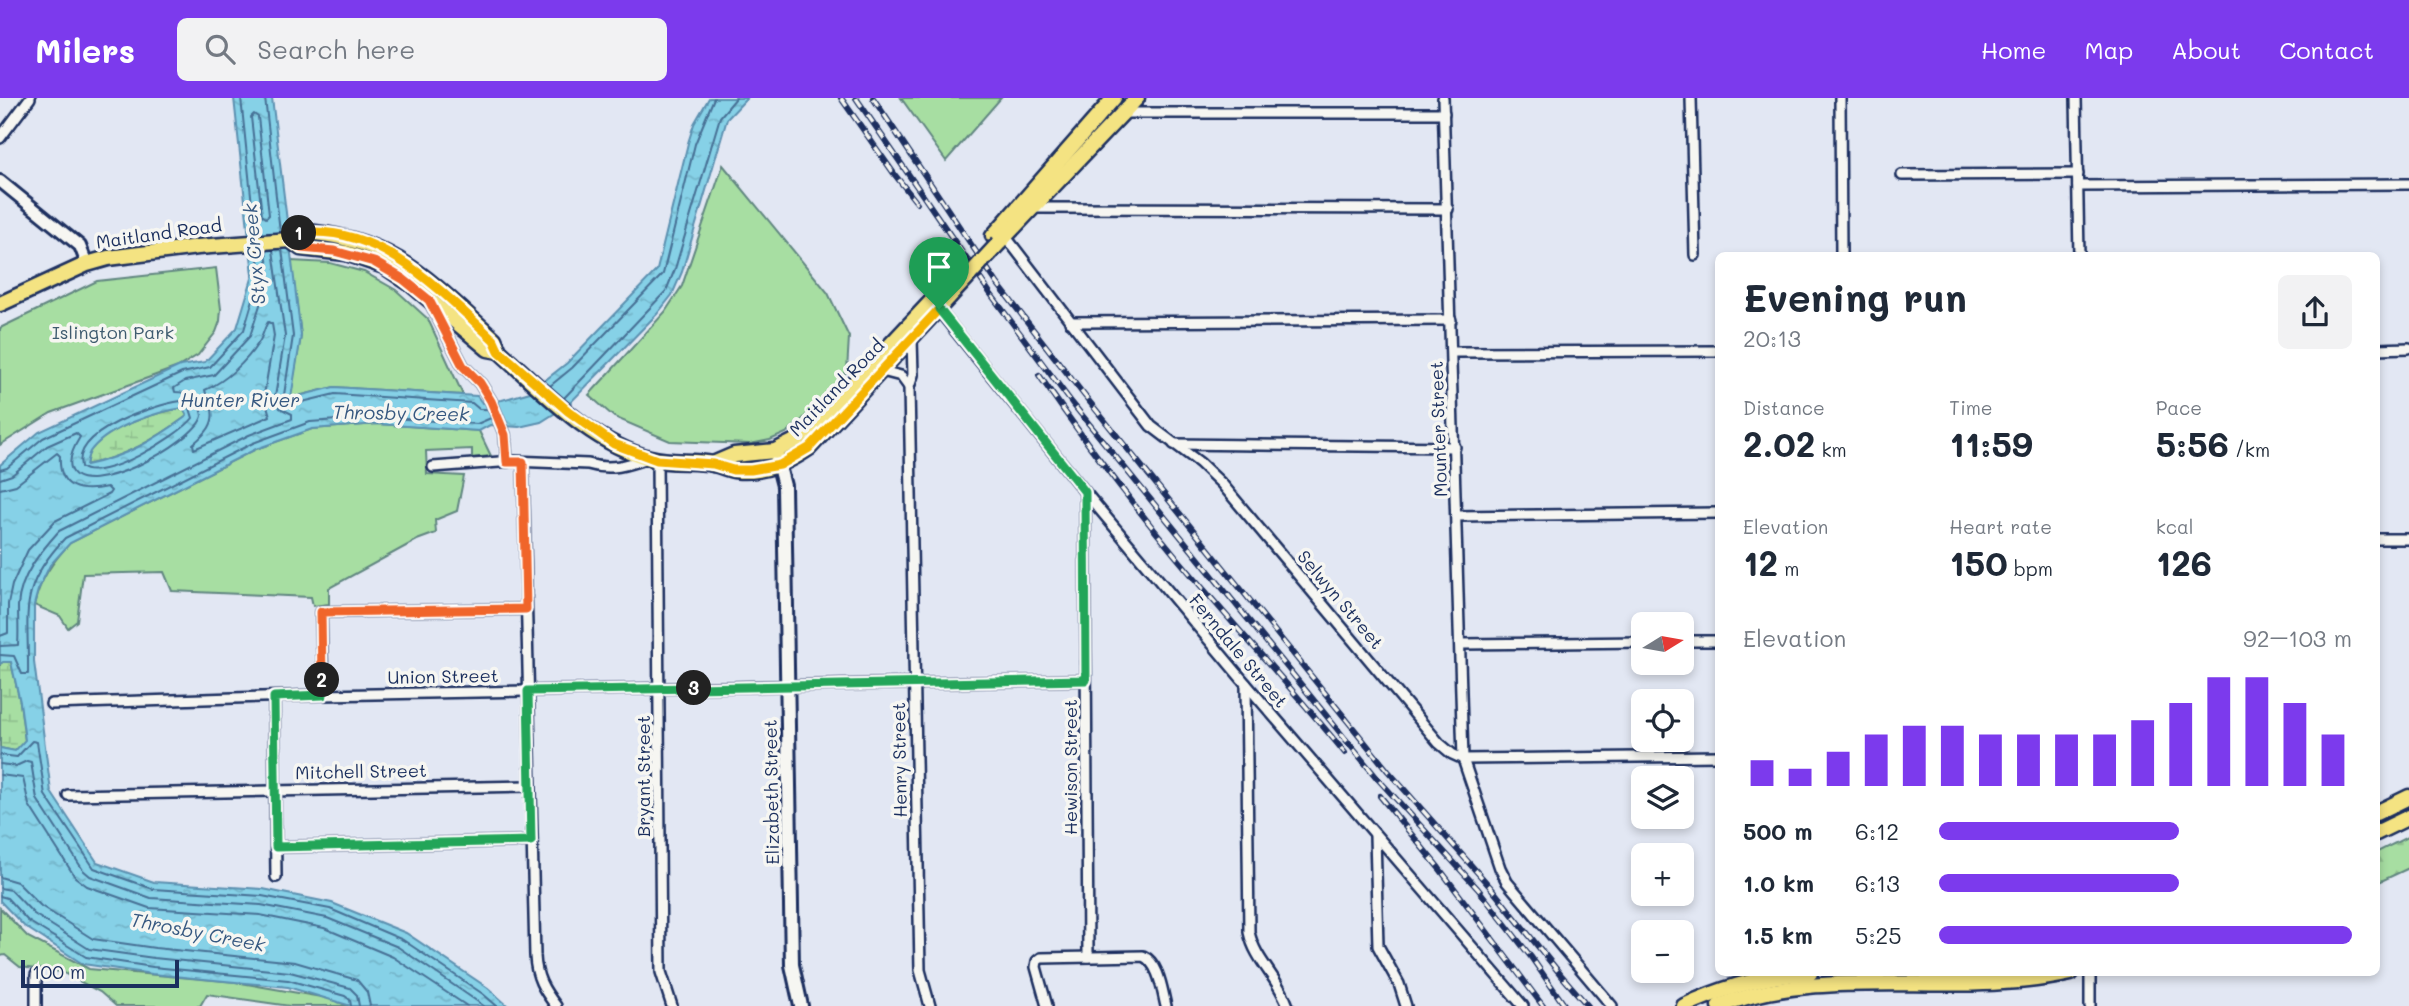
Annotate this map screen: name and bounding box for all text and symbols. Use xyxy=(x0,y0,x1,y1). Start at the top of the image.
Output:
search box xyxy=(177,18,667,81)
text: Milers xyxy=(35,28,135,71)
icon: search xyxy=(201,30,239,68)
text: Search here xyxy=(257,32,415,66)
text: Home xyxy=(1981,34,2046,65)
text: Map xyxy=(2084,34,2133,65)
text: About xyxy=(2171,34,2241,65)
text: Contact xyxy=(2279,34,2374,65)
water label: Styx Creek xyxy=(237,202,270,306)
street label: Maitland Road xyxy=(94,212,223,254)
pin: 1 xyxy=(282,216,316,250)
text: 1 xyxy=(294,220,303,245)
pin xyxy=(909,237,969,309)
icon: arrive xyxy=(920,248,958,286)
text: Evening run xyxy=(1743,272,1967,322)
button: share xyxy=(2278,275,2352,349)
park label: Islington Park xyxy=(52,320,174,344)
text: 20:13 xyxy=(1743,323,1801,353)
street label: Maitland Road xyxy=(784,333,889,441)
street label: Mounter Street xyxy=(1424,361,1452,497)
water label: Hunter River xyxy=(180,387,300,412)
text: Distance xyxy=(1743,395,1825,420)
text: Time xyxy=(1949,395,1993,420)
text: Pace xyxy=(2156,395,2202,420)
water label: Throsby Creek xyxy=(333,399,470,426)
text: 2.02 xyxy=(1743,420,1815,466)
text: 11:59 xyxy=(1949,420,2033,466)
text: 5:56 xyxy=(2156,420,2229,466)
text: km xyxy=(1815,437,1847,462)
text: /km xyxy=(2229,437,2270,462)
text: Elevation xyxy=(1743,514,1828,539)
text: Heart rate xyxy=(1949,514,2052,539)
text: kcal xyxy=(2156,514,2194,539)
text: 12 xyxy=(1743,539,1778,585)
text: 150 xyxy=(1949,539,2008,585)
text: 126 xyxy=(2156,539,2212,585)
street label: Selwyn Street xyxy=(1292,545,1389,654)
text: m xyxy=(1778,556,1799,581)
text: bpm xyxy=(2008,556,2053,581)
street label: Ferndale Street xyxy=(1184,588,1293,712)
north arrow xyxy=(1631,612,1694,676)
map controls xyxy=(1631,612,1694,983)
text: Elevation xyxy=(1743,623,1846,653)
text: 92–103 m xyxy=(2243,623,2352,653)
pin: 2 xyxy=(304,662,340,698)
street label: Union Street xyxy=(387,663,499,689)
text: 2 xyxy=(316,667,327,692)
pin: 3 xyxy=(676,670,712,706)
text: 3 xyxy=(688,675,699,700)
button: locate xyxy=(1631,689,1694,752)
street label: Hewison Street xyxy=(1058,699,1082,835)
street label: Henry Street xyxy=(886,702,912,818)
street label: Bryant Street xyxy=(631,715,655,837)
street label: Elizabeth Street xyxy=(758,719,784,865)
street label: Mitchell Street xyxy=(295,758,427,784)
button: layers xyxy=(1631,766,1694,829)
text: 500 m xyxy=(1743,816,1813,846)
text: 6:12 xyxy=(1855,816,1899,846)
button: + xyxy=(1631,843,1694,906)
text: 1.0 km xyxy=(1743,868,1814,898)
text: 6:13 xyxy=(1855,868,1900,898)
water label: Throsby Creek xyxy=(129,906,268,957)
button: − xyxy=(1631,920,1694,983)
text: 1.5 km xyxy=(1743,920,1813,950)
text: 5:25 xyxy=(1855,920,1902,950)
scale bar xyxy=(21,957,178,989)
text: 100 m xyxy=(32,959,85,984)

